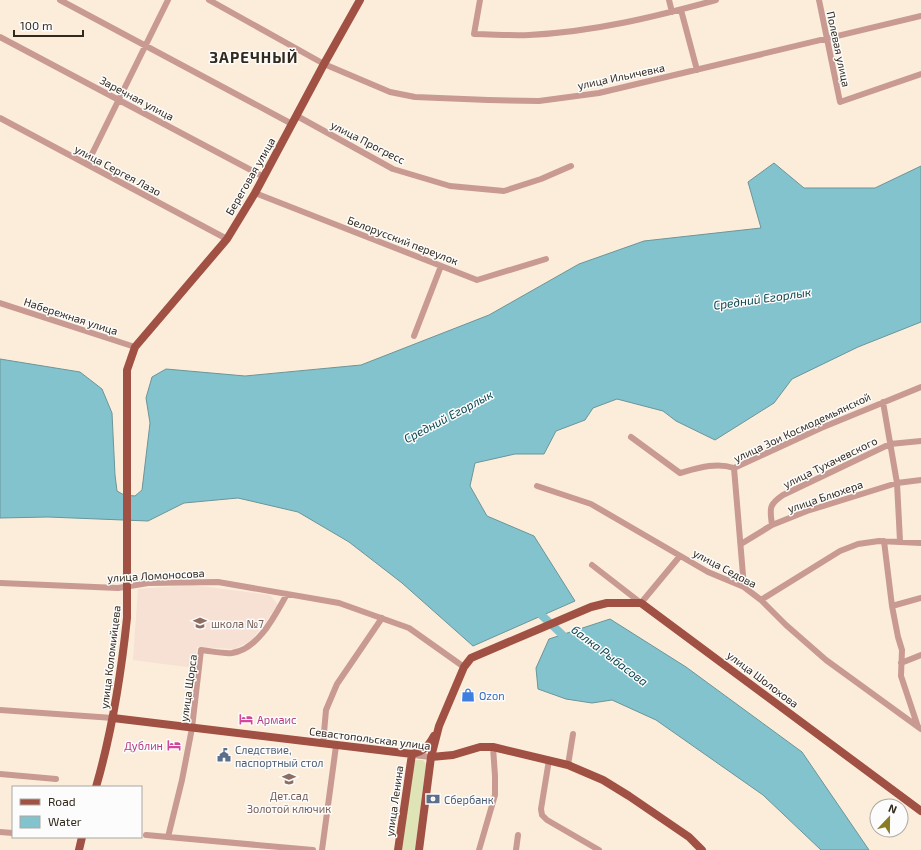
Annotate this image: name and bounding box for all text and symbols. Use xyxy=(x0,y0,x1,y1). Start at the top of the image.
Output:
street label: Полевая улица xyxy=(824,10,853,88)
scale bar xyxy=(14,12,83,38)
text: 100 m xyxy=(20,18,52,32)
district label: ЗАРЕЧНЫЙ xyxy=(210,48,298,66)
street label: улица Ильичевка xyxy=(576,60,666,93)
street label: Заречная улица xyxy=(97,73,176,124)
street label: улица Прогресс xyxy=(328,118,407,167)
street label: Береговая улица xyxy=(223,135,278,218)
street label: улица Сергея Лазо xyxy=(72,142,163,199)
street label: Белорусский переулок xyxy=(345,213,460,268)
water label: Средний Егорлык xyxy=(712,284,812,312)
street label: Набережная улица xyxy=(22,295,120,338)
water label: Средний Егорлык xyxy=(401,386,495,445)
street label: улица Зои Космодемьянской xyxy=(731,389,873,465)
street label: улица Тухачевского xyxy=(781,434,880,491)
street label: улица Блюхера xyxy=(786,477,865,516)
street label: улица Седова xyxy=(691,546,759,591)
street label: улица Ломоносова xyxy=(107,566,205,585)
street label: улица Коломийцева xyxy=(97,605,124,710)
school or university icon: школа №7 xyxy=(192,615,208,631)
place label: школа №7 xyxy=(211,617,264,630)
water label: балка Рыбасова xyxy=(569,622,651,688)
street label: улица Шолохова xyxy=(724,648,801,711)
street label: улица Щорса xyxy=(177,654,200,723)
shop icon: Ozon xyxy=(460,687,476,703)
place label: Ozon xyxy=(479,689,505,702)
hotel icon: Армаис xyxy=(238,711,254,727)
place label: Армаис xyxy=(257,713,296,726)
street label: Севастопольская улица xyxy=(308,724,431,753)
hotel icon: Дублин xyxy=(166,737,182,753)
place label: Дублин xyxy=(124,739,163,753)
place label: Следствие, паспортный стол xyxy=(235,743,324,769)
public building icon: Следствие, паспортный стол xyxy=(216,747,232,763)
street label: улица Ленина xyxy=(383,765,406,838)
school or university icon: Дет.сад Золотой ключик xyxy=(281,771,297,787)
legend xyxy=(12,786,142,838)
place label: Дет.сад Золотой ключик xyxy=(247,789,331,815)
bank icon: Сбербанк xyxy=(425,791,441,807)
place label: Сбербанк xyxy=(444,793,494,806)
text: Road xyxy=(48,794,76,808)
north arrow xyxy=(869,798,909,838)
text: N xyxy=(887,801,899,816)
text: Water xyxy=(48,814,82,828)

